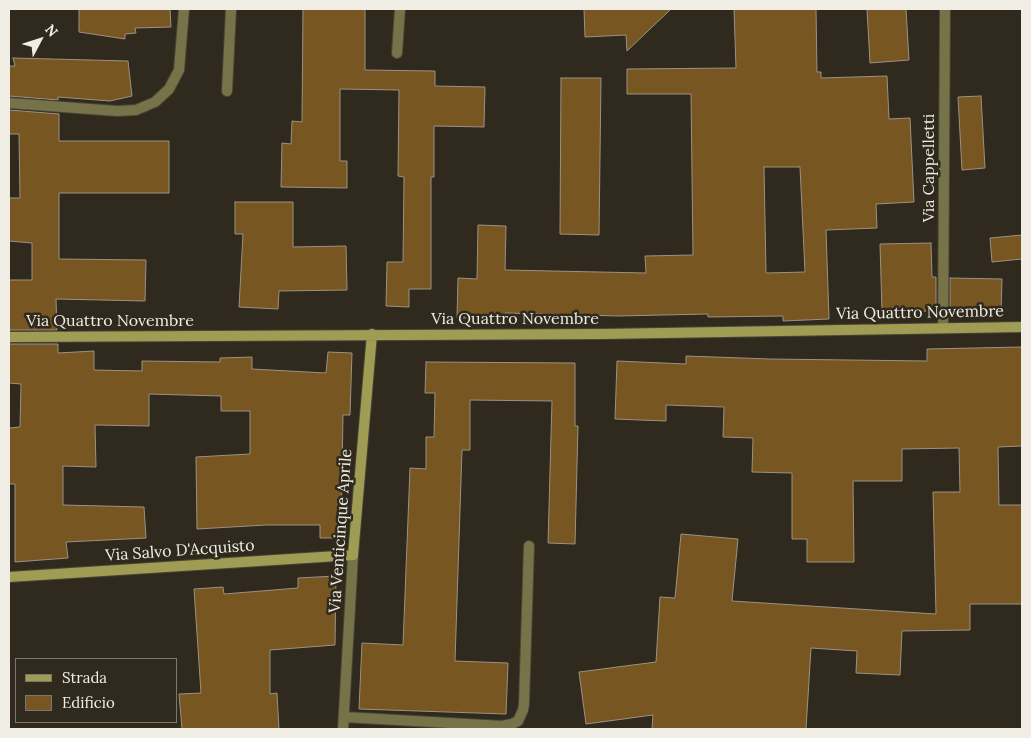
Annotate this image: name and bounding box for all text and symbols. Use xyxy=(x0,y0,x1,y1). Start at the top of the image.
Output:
north arrow xyxy=(15,15,65,65)
text: N xyxy=(41,20,62,40)
street label: Via Cappelletti xyxy=(919,114,939,222)
street label: Via Quattro Novembre xyxy=(836,302,1004,324)
street label: Via Quattro Novembre xyxy=(431,309,599,329)
street label: Via Quattro Novembre xyxy=(26,311,194,331)
street label: Via Venticinque Aprile xyxy=(326,448,356,614)
street label: Via Salvo D'Acquisto xyxy=(105,536,255,566)
legend xyxy=(15,658,178,723)
text: Strada xyxy=(62,668,107,687)
text: Edificio xyxy=(62,693,115,712)

